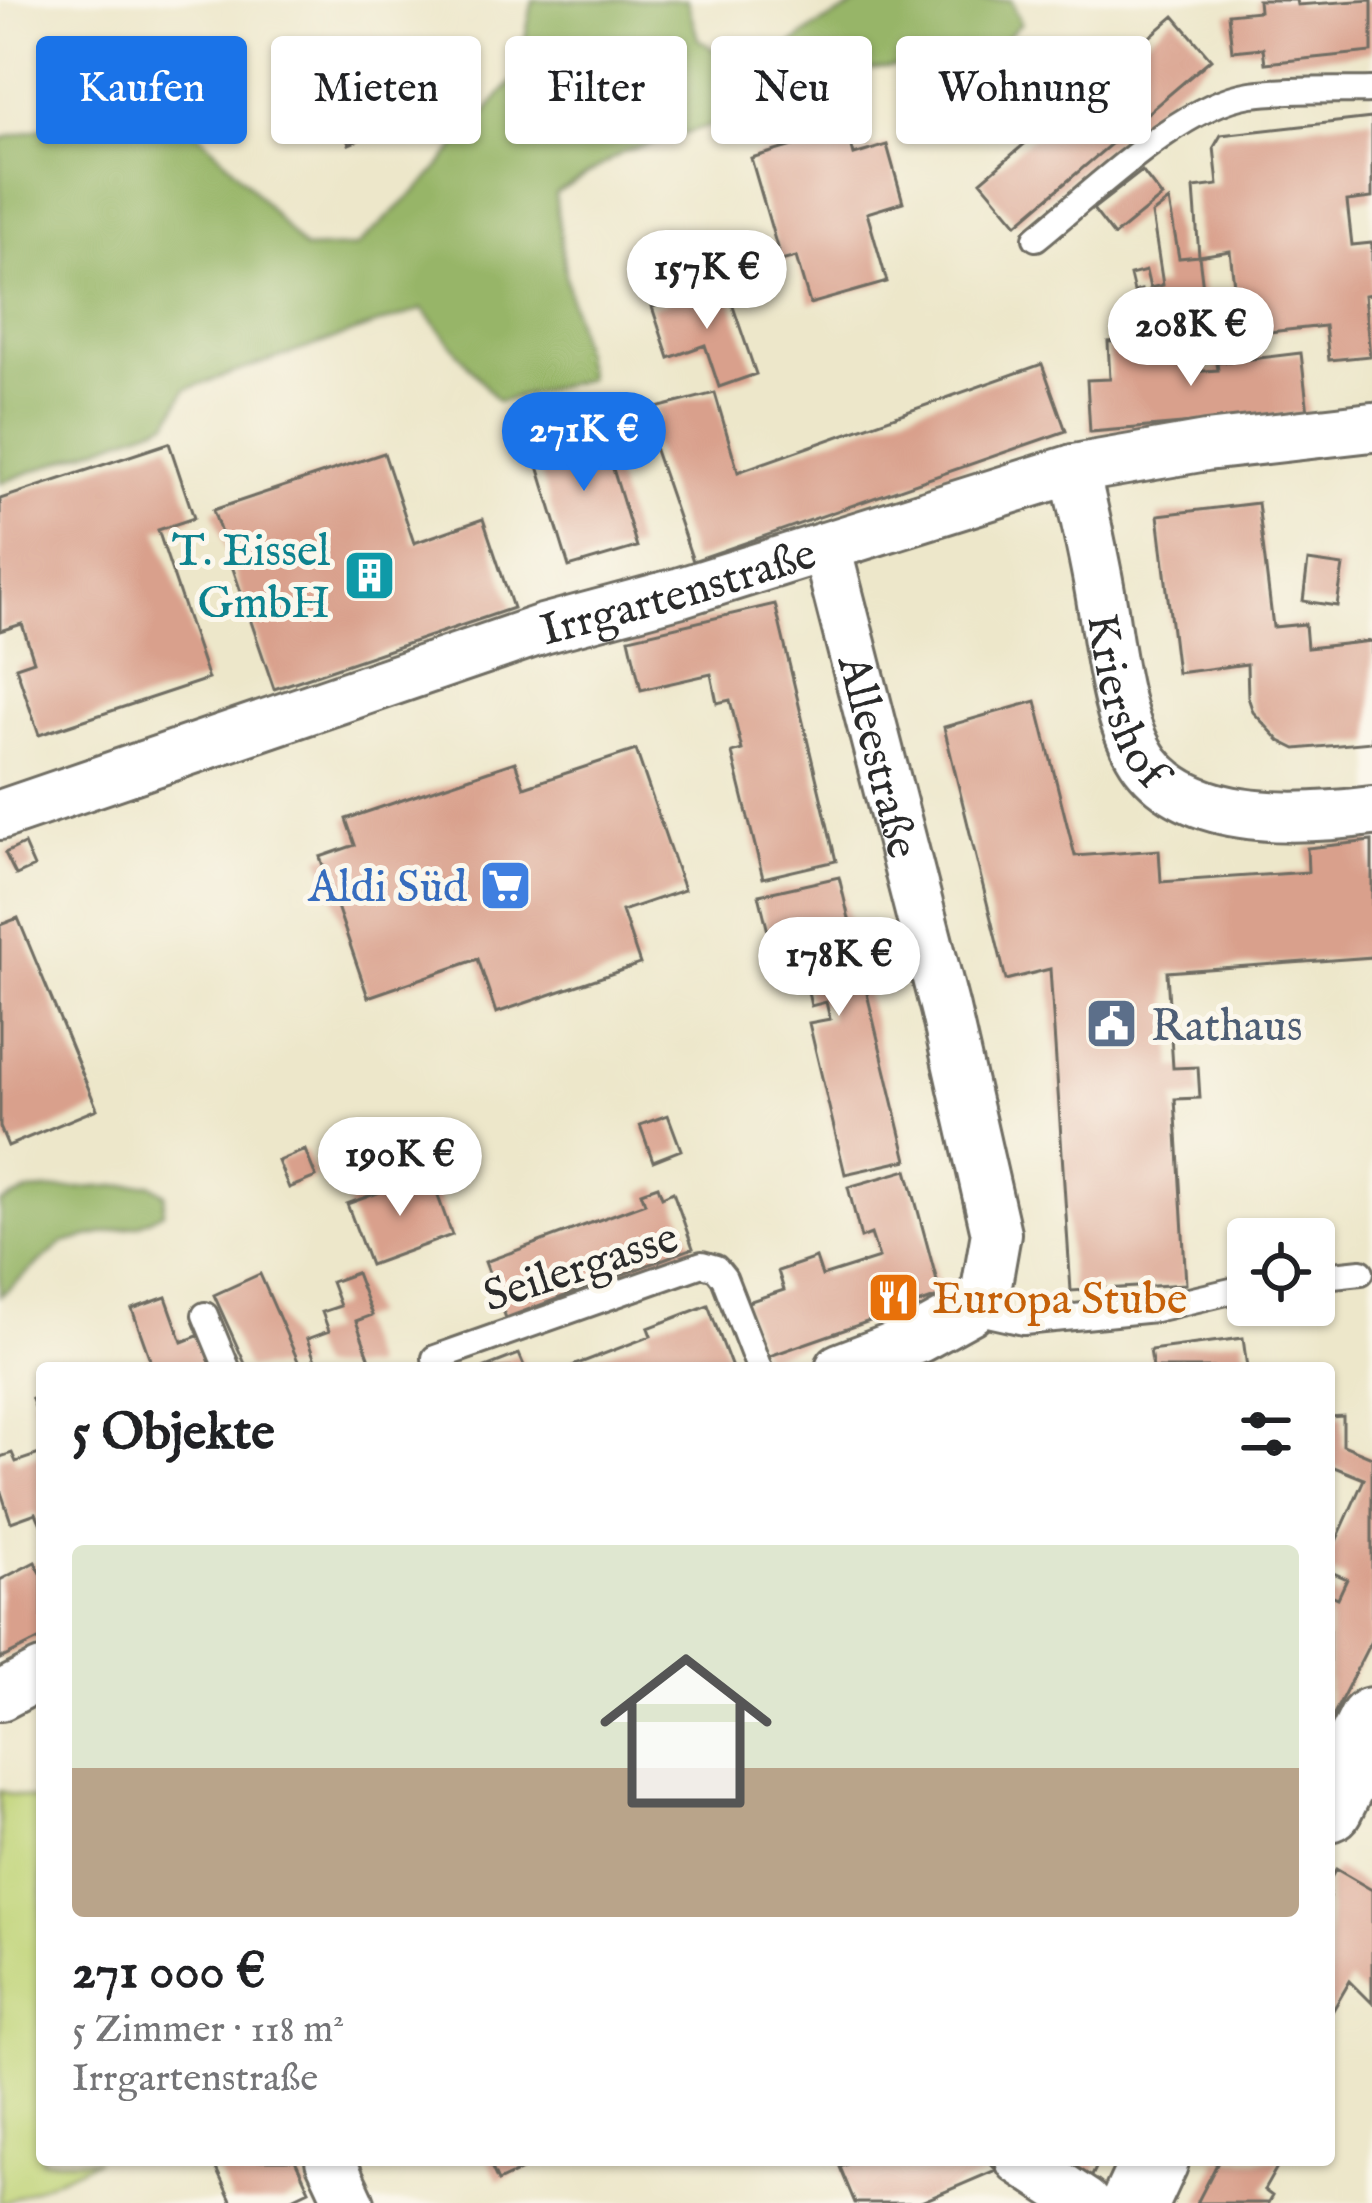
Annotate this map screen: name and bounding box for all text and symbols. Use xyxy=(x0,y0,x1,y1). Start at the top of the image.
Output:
chip: Kaufen xyxy=(36,36,247,144)
chip: Mieten xyxy=(271,36,481,144)
chip: Filter xyxy=(505,36,687,144)
chip: Neu xyxy=(711,36,872,144)
chip: Wohnung xyxy=(896,36,1151,144)
pin: 157K € xyxy=(609,230,805,332)
text: 157K € xyxy=(654,244,760,293)
pin: 208K € xyxy=(1093,287,1289,389)
text: 208K € xyxy=(1135,301,1247,350)
pin: 271K € xyxy=(486,392,682,494)
text: 271K € xyxy=(529,406,639,455)
place label: T. Eissel GmbH xyxy=(172,524,331,633)
street label: Irrgartenstraße xyxy=(535,527,823,660)
building icon: T. Eissel GmbH xyxy=(341,547,397,603)
street label: Kriershof xyxy=(1072,610,1183,807)
street label: Alleestraße xyxy=(823,649,930,865)
supermarket icon: Aldi Süd xyxy=(478,857,534,913)
place label: Aldi Süd xyxy=(307,860,468,917)
pin: 178K € xyxy=(741,917,937,1019)
text: 178K € xyxy=(785,931,893,980)
public building icon: Rathaus xyxy=(1084,996,1140,1052)
place label: Rathaus xyxy=(1151,999,1302,1056)
pin: 190K € xyxy=(302,1117,498,1219)
text: 190K € xyxy=(345,1131,455,1180)
street label: Seilergasse xyxy=(477,1210,686,1327)
map controls xyxy=(1227,1218,1335,1326)
button: locate xyxy=(1227,1218,1335,1326)
restaurant icon: Europa Stube xyxy=(865,1269,921,1325)
place label: Europa Stube xyxy=(932,1272,1188,1329)
icon: filters xyxy=(1233,1401,1299,1467)
text: 5 Objekte xyxy=(72,1402,275,1467)
icon: home xyxy=(578,1623,794,1839)
text: 271 000 € xyxy=(72,1941,266,2006)
text: 5 Zimmer · 118 m² xyxy=(72,2006,344,2055)
text: Irrgartenstraße xyxy=(72,2055,318,2104)

